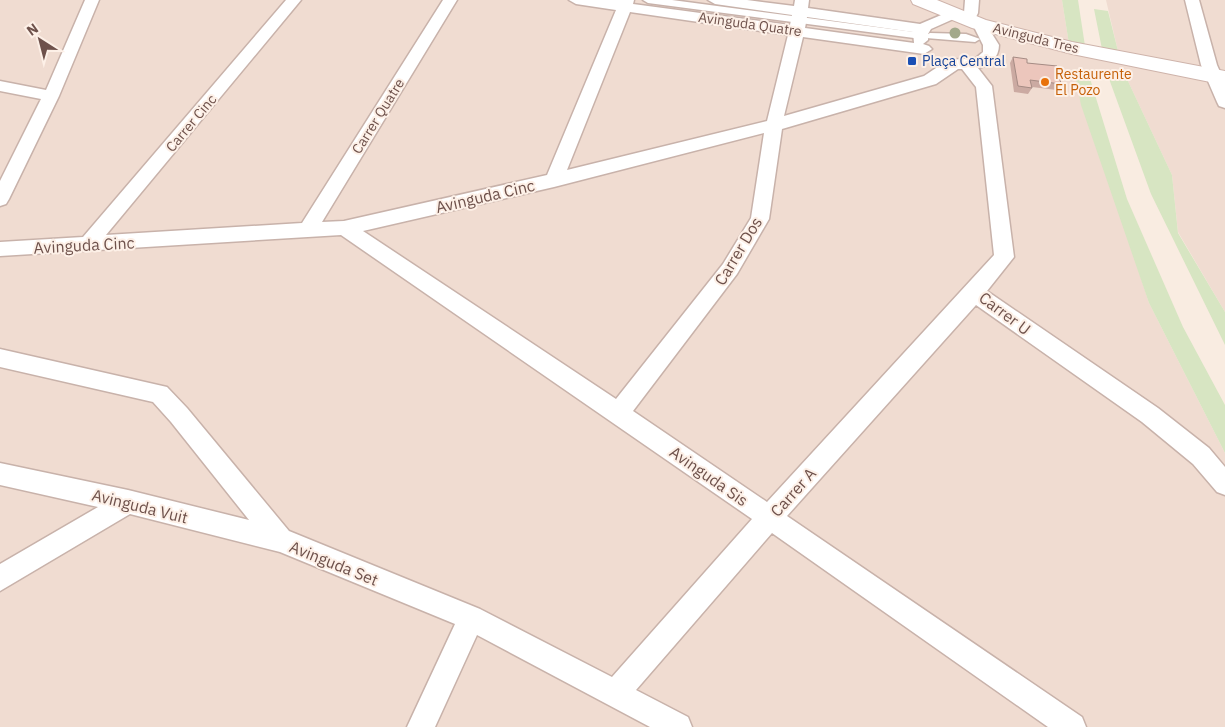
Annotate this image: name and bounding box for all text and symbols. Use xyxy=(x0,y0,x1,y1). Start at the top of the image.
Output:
street label: Avinguda Quatre xyxy=(697,8,803,40)
north arrow xyxy=(15,15,65,65)
text: N xyxy=(23,19,42,40)
street label: Avinguda Tres xyxy=(991,19,1081,57)
place label: Plaça Central xyxy=(922,52,1005,70)
marker: Plaça Central xyxy=(906,55,918,67)
place label: Restaurente El Pozo xyxy=(1055,65,1132,99)
street label: Carrer Quatre xyxy=(348,75,408,157)
marker: Restaurente El Pozo xyxy=(1039,76,1051,88)
street label: Carrer Cinc xyxy=(162,91,220,155)
street label: Avinguda Cinc xyxy=(434,175,536,217)
street label: Carrer Dos xyxy=(710,213,766,289)
street label: Avinguda Cinc xyxy=(33,232,135,258)
street label: Carrer U xyxy=(975,287,1035,339)
street label: Avinguda Sis xyxy=(666,442,752,510)
street label: Carrer A xyxy=(766,463,820,521)
street label: Avinguda Vuit xyxy=(90,484,190,528)
street label: Avinguda Set xyxy=(287,536,381,590)

